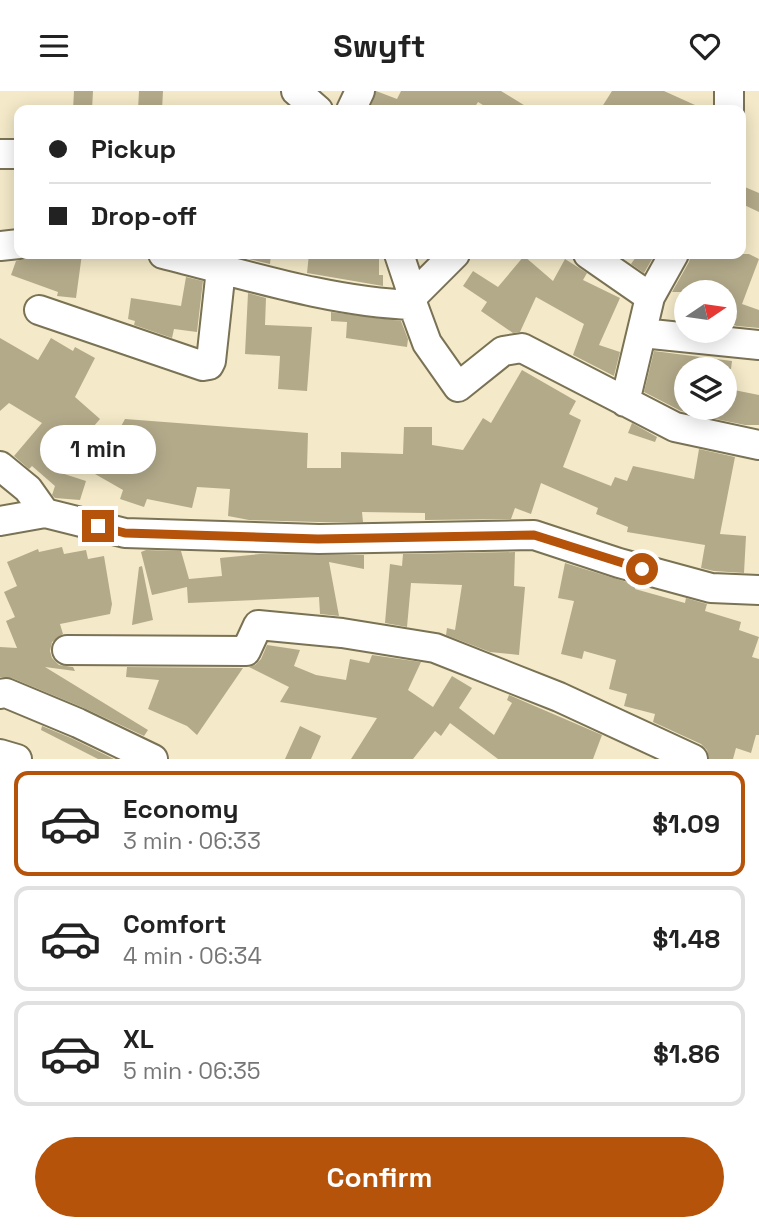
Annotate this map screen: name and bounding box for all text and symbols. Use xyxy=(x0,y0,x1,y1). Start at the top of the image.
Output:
text: Swyft xyxy=(333,26,426,66)
icon: menu xyxy=(35,27,73,65)
icon: heart xyxy=(686,27,724,65)
text: Pickup xyxy=(91,132,176,166)
text: Drop-off xyxy=(91,199,197,233)
north arrow xyxy=(674,280,737,343)
map controls xyxy=(674,280,737,420)
button: layers xyxy=(674,357,737,420)
callout: 1 min xyxy=(40,425,156,473)
text: 1 min xyxy=(70,434,126,464)
route end xyxy=(82,510,114,542)
route start xyxy=(626,553,658,585)
icon: car xyxy=(39,792,102,855)
text: Economy xyxy=(123,792,239,826)
text: $1.09 xyxy=(652,807,720,841)
text: 3 min · 06:33 xyxy=(123,826,261,856)
icon: car xyxy=(39,907,102,970)
text: Comfort xyxy=(123,907,226,941)
text: $1.48 xyxy=(653,922,720,956)
text: 4 min · 06:34 xyxy=(123,941,262,971)
icon: car xyxy=(39,1022,102,1085)
text: XL xyxy=(123,1022,154,1056)
text: $1.86 xyxy=(653,1037,720,1071)
text: 5 min · 06:35 xyxy=(123,1056,261,1086)
button: Confirm xyxy=(35,1137,724,1217)

